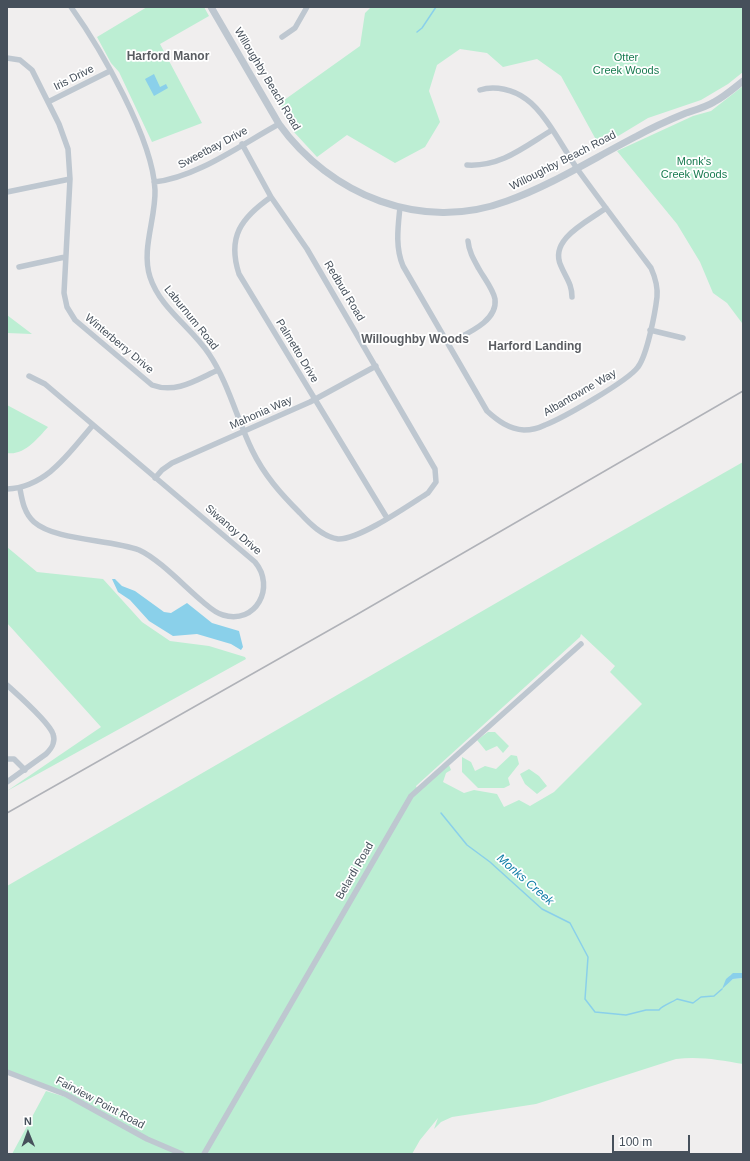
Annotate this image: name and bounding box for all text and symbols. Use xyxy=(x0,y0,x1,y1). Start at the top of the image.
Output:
street label: Willoughby Beach Road xyxy=(231,25,303,133)
district label: Harford Manor xyxy=(127,50,209,64)
park label: Otter Creek Woods xyxy=(593,51,659,77)
street label: Iris Drive xyxy=(52,62,96,94)
street label: Sweetbay Drive xyxy=(176,124,250,172)
street label: Willoughby Beach Road xyxy=(508,128,618,194)
park label: Monk's Creek Woods xyxy=(661,155,727,181)
street label: Redbud Road xyxy=(321,259,367,323)
street label: Laburnum Road xyxy=(161,283,221,353)
street label: Winterberry Drive xyxy=(82,311,156,377)
street label: Palmetto Drive xyxy=(273,317,321,385)
district label: Willoughby Woods xyxy=(361,333,469,347)
district label: Harford Landing xyxy=(488,340,582,354)
street label: Albantowne Way xyxy=(541,367,619,419)
street label: Mahonia Way xyxy=(228,393,294,433)
street label: Siwanoy Drive xyxy=(202,502,264,558)
street label: Belardi Road xyxy=(333,840,377,902)
water label: Monks Creek xyxy=(494,851,556,909)
street label: Fairview Point Road xyxy=(53,1074,147,1132)
north arrow xyxy=(8,1113,48,1153)
text: N xyxy=(24,1115,32,1127)
scale bar xyxy=(614,1127,692,1153)
text: 100 m xyxy=(619,1135,652,1149)

